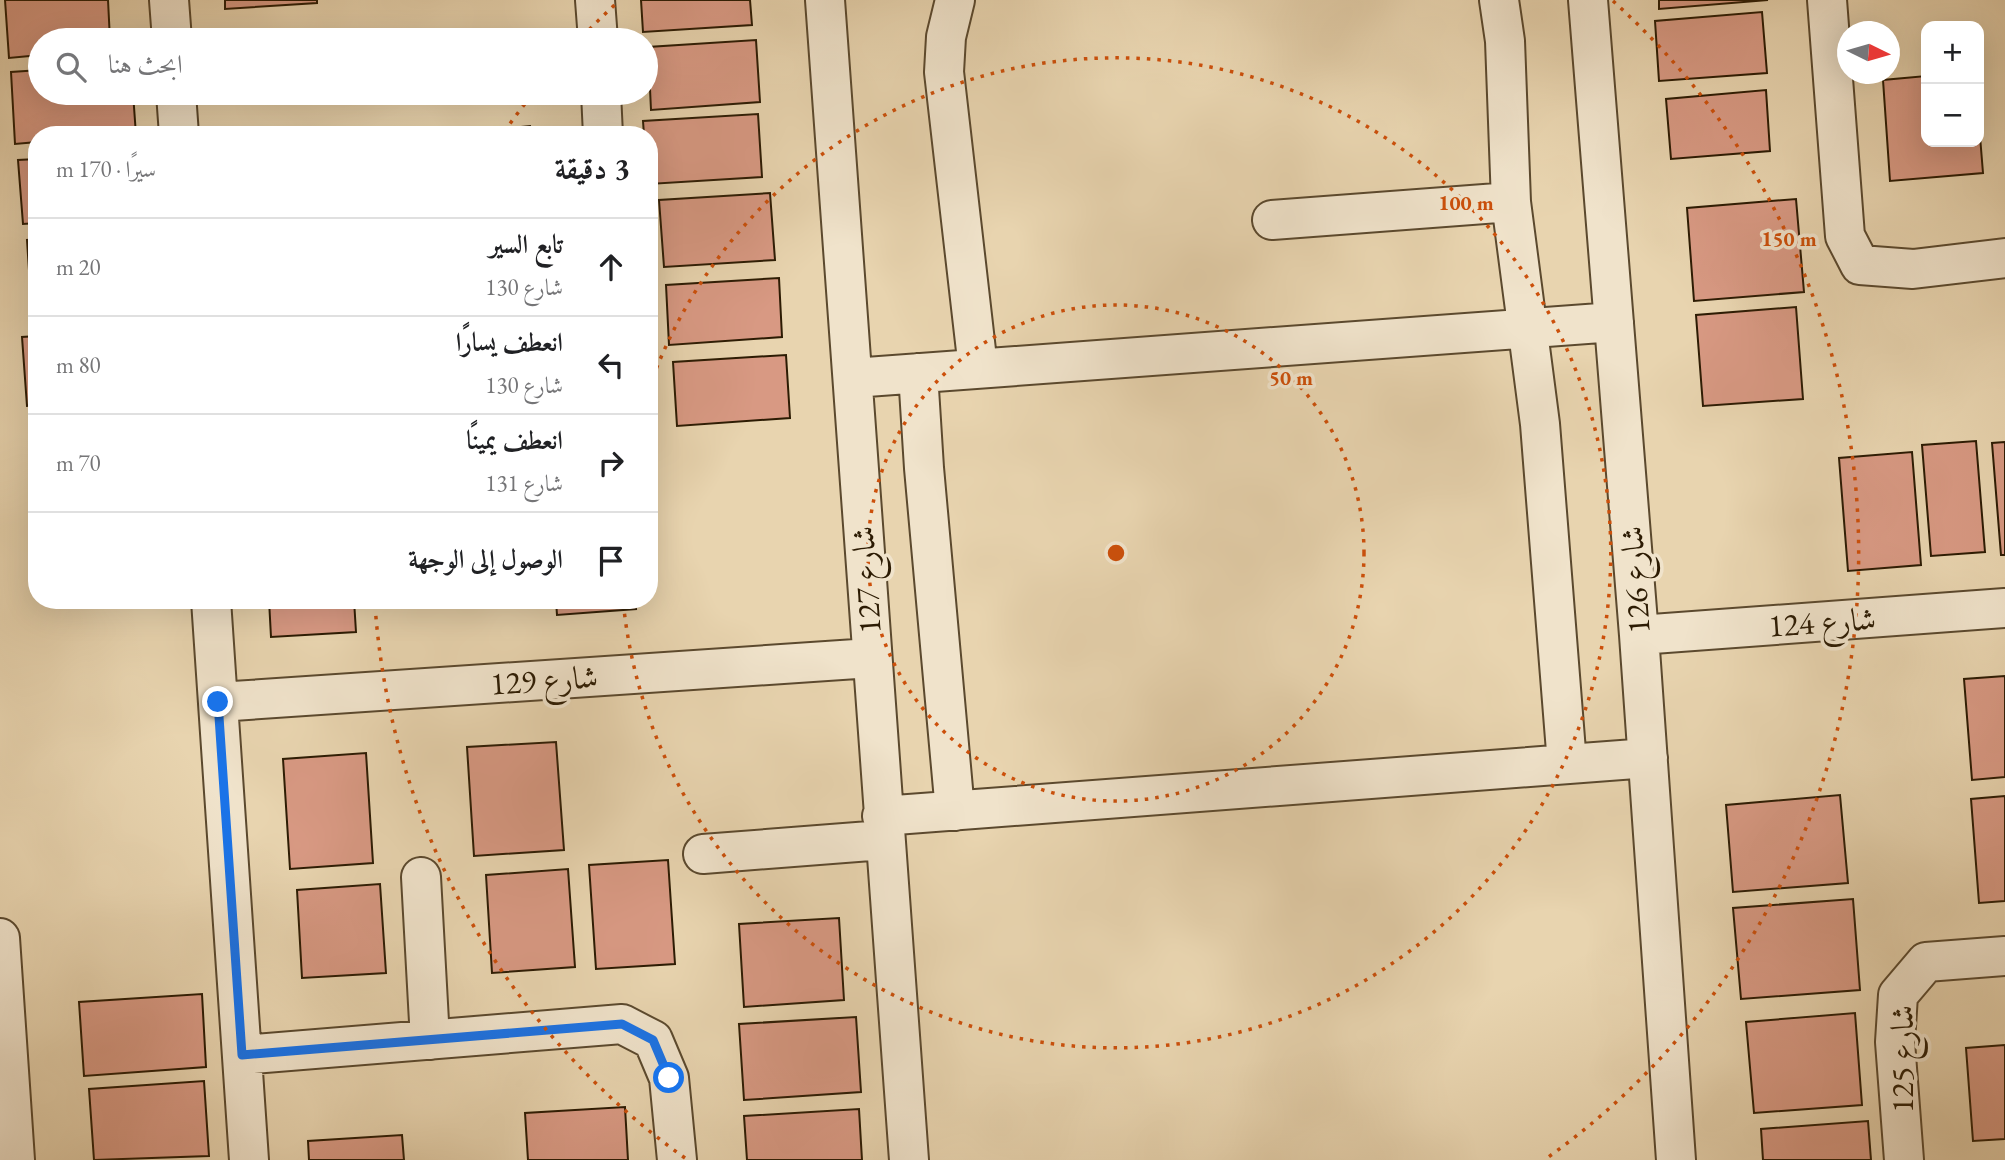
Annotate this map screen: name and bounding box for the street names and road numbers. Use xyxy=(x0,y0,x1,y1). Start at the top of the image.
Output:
street label: شارع 127 xyxy=(841,524,897,635)
street label: شارع 126 xyxy=(1610,524,1666,635)
street label: شارع 124 xyxy=(1767,597,1878,653)
street label: شارع 129 xyxy=(489,655,600,711)
street label: شارع 125 xyxy=(1881,1005,1929,1113)

